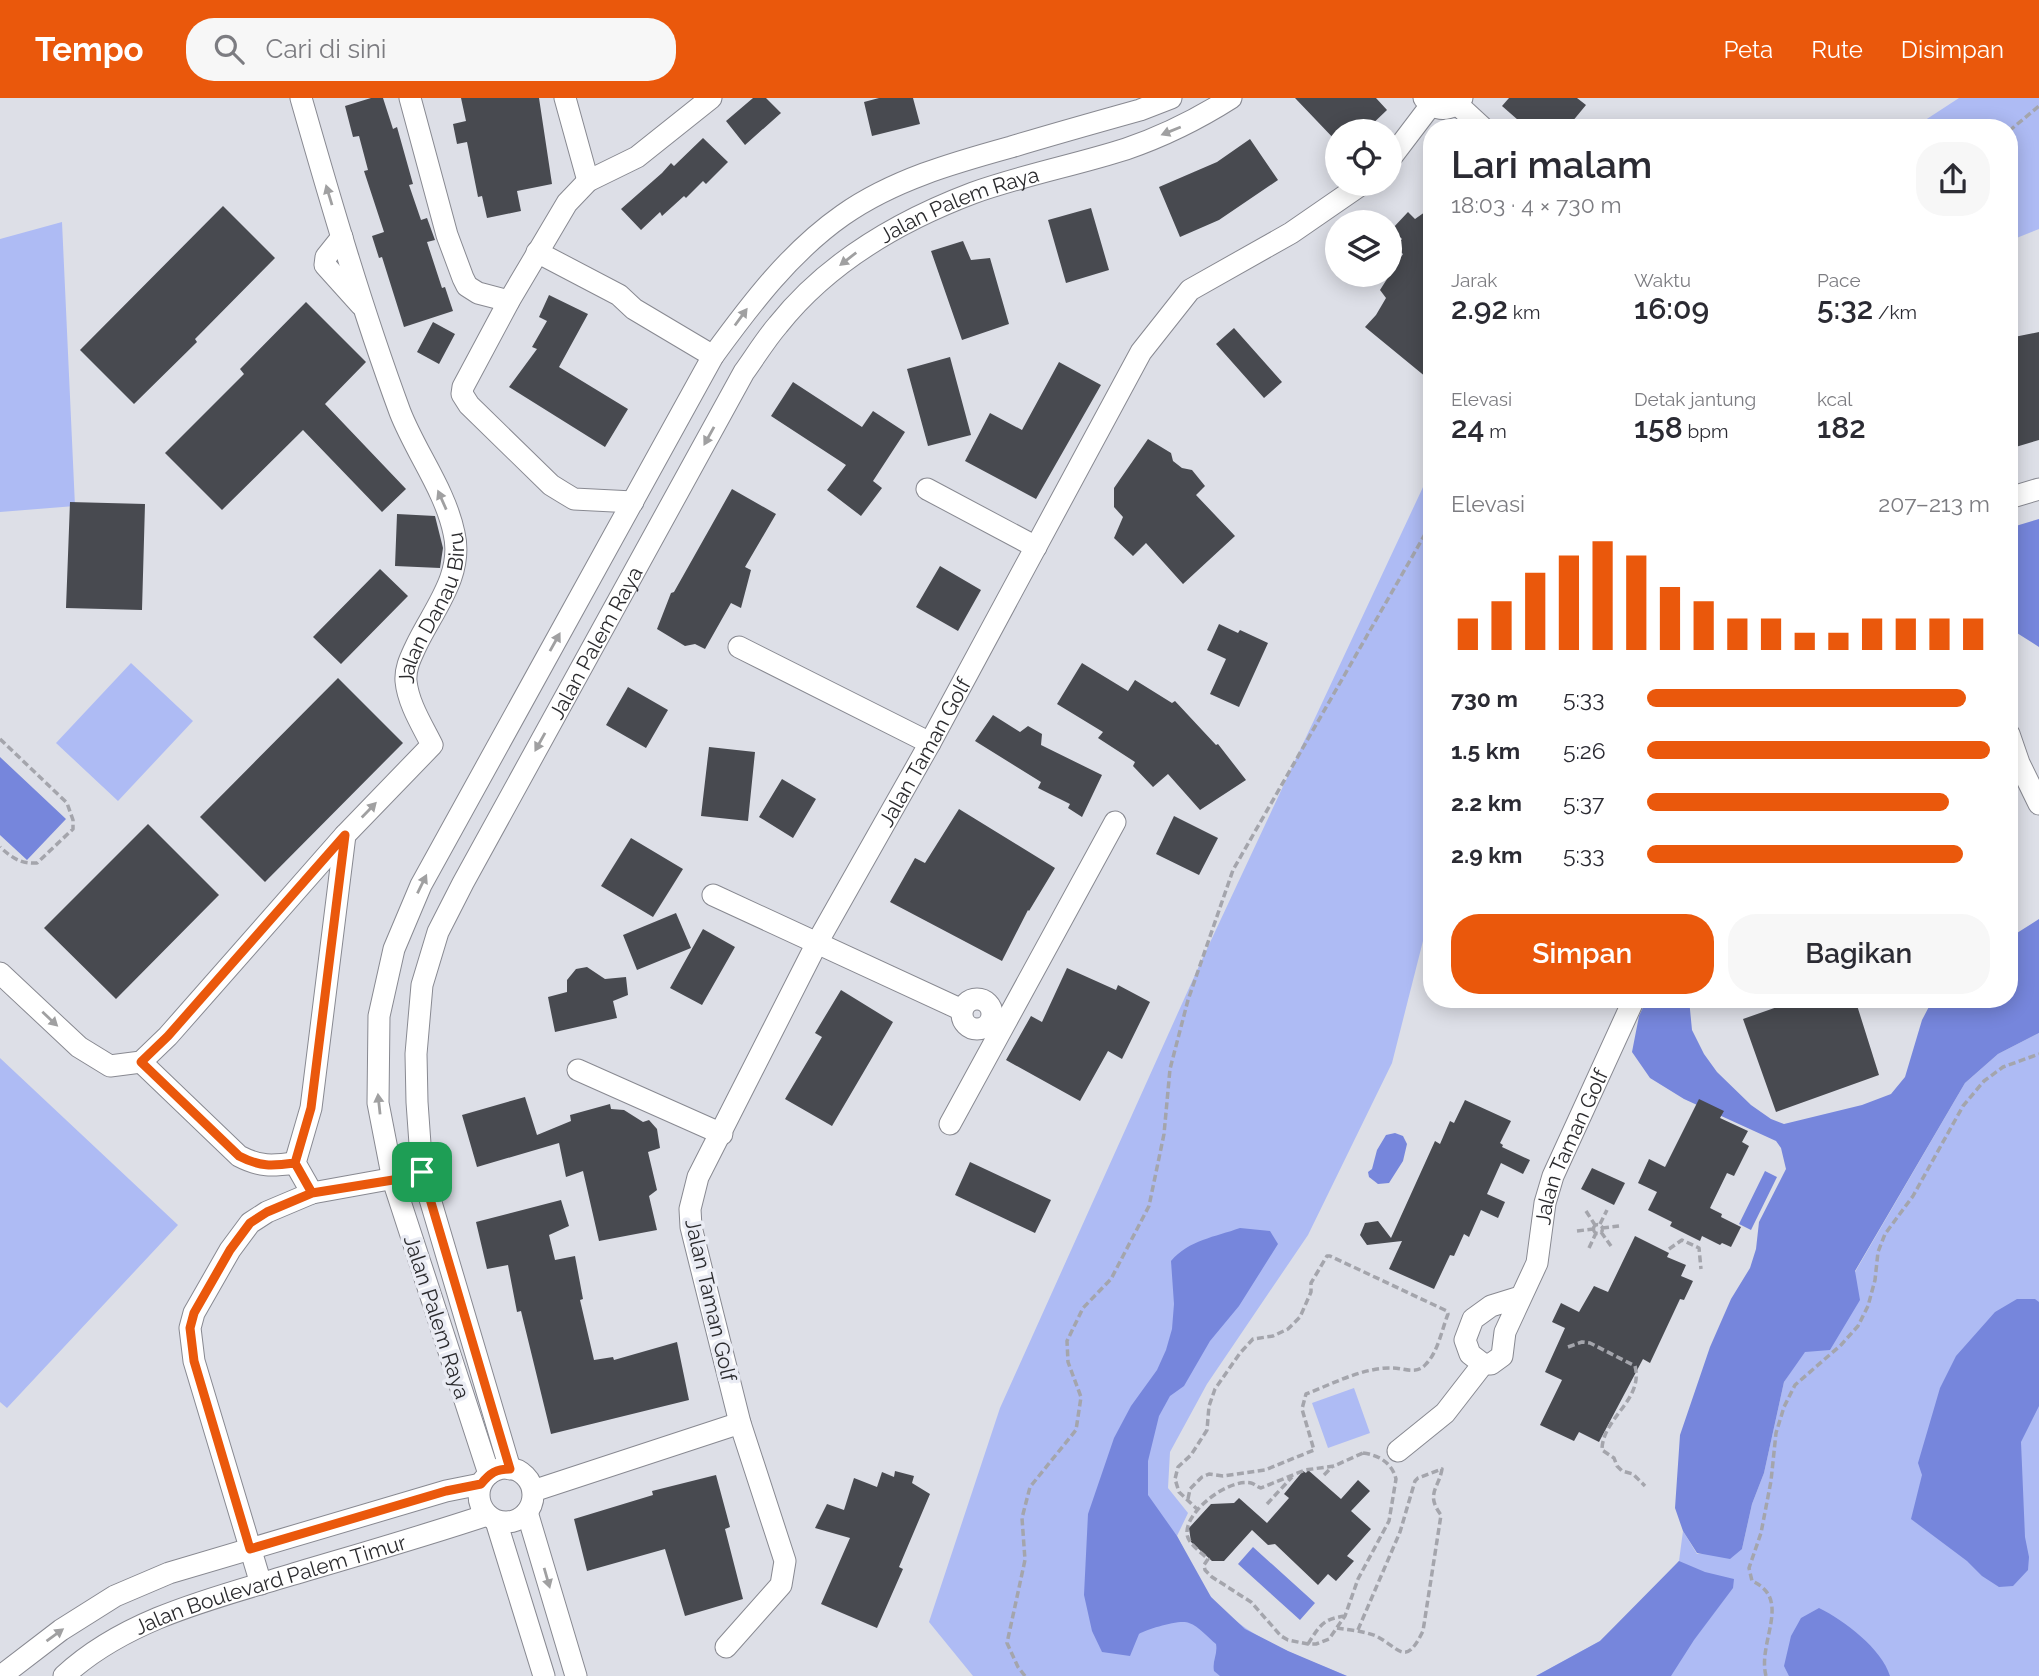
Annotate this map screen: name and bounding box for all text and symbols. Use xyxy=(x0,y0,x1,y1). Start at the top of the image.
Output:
search box xyxy=(186,18,676,81)
text: Tempo xyxy=(35,30,144,69)
icon: search xyxy=(210,30,248,68)
text: Cari di sini xyxy=(266,34,387,64)
text: Peta xyxy=(1723,35,1773,64)
text: Rute xyxy=(1811,35,1863,64)
text: Disimpan xyxy=(1901,35,2004,64)
map controls xyxy=(1325,119,1402,287)
button: locate xyxy=(1325,119,1402,196)
one-way arrow xyxy=(1161,125,1182,136)
text: Lari malam xyxy=(1451,142,1652,187)
button: share xyxy=(1916,142,1990,216)
street label: Jalan Palem Raya xyxy=(874,161,1041,248)
one-way arrow xyxy=(323,185,333,206)
text: 18:03 · 4 × 730 m xyxy=(1451,191,1622,218)
button: layers xyxy=(1325,210,1402,287)
one-way arrow xyxy=(839,251,857,265)
text: Jarak xyxy=(1451,269,1497,291)
text: Waktu xyxy=(1634,269,1691,291)
text: Pace xyxy=(1817,269,1861,291)
text: 2.92 xyxy=(1451,291,1508,326)
text: 16:09 xyxy=(1634,291,1709,326)
text: 5:32 xyxy=(1817,291,1873,326)
text: km xyxy=(1508,301,1540,323)
text: /km xyxy=(1873,301,1917,323)
one-way arrow xyxy=(734,308,748,326)
text: Elevasi xyxy=(1451,388,1512,410)
text: Detak jantung xyxy=(1634,388,1756,410)
text: kcal xyxy=(1817,388,1853,410)
text: 24 xyxy=(1451,410,1484,445)
text: 158 xyxy=(1634,410,1683,445)
text: 182 xyxy=(1817,410,1866,445)
text: m xyxy=(1484,420,1507,442)
text: bpm xyxy=(1683,420,1728,442)
one-way arrow xyxy=(703,426,715,446)
one-way arrow xyxy=(436,490,448,510)
text: Elevasi xyxy=(1451,490,1525,517)
text: 207–213 m xyxy=(1878,490,1990,517)
street label: Jalan Danau Biru xyxy=(393,531,468,684)
street label: Jalan Palem Raya xyxy=(543,562,647,723)
one-way arrow xyxy=(550,632,561,652)
street label: Jalan Taman Golf xyxy=(873,672,976,831)
text: 730 m xyxy=(1451,685,1518,712)
text: 5:33 xyxy=(1563,685,1604,712)
one-way arrow xyxy=(534,733,546,752)
text: 1.5 km xyxy=(1451,737,1520,764)
text: 5:26 xyxy=(1563,737,1606,764)
text: 2.2 km xyxy=(1451,789,1522,816)
text: 5:37 xyxy=(1563,789,1604,816)
one-way arrow xyxy=(360,802,376,819)
text: 2.9 km xyxy=(1451,841,1522,868)
text: 5:33 xyxy=(1563,841,1604,868)
one-way arrow xyxy=(417,874,428,894)
button: Simpan xyxy=(1451,914,1714,994)
button: Bagikan xyxy=(1728,914,1990,994)
one-way arrow xyxy=(41,1011,58,1027)
street label: Jalan Taman Golf xyxy=(1530,1064,1613,1226)
one-way arrow xyxy=(373,1093,384,1115)
pin xyxy=(392,1142,452,1202)
icon: arrive xyxy=(403,1153,441,1191)
street label: Jalan Taman Golf xyxy=(680,1216,742,1385)
street label: Jalan Palem Raya xyxy=(399,1232,475,1402)
street label: Jalan Boulevard Palem Timur xyxy=(130,1529,409,1640)
one-way arrow xyxy=(543,1567,553,1588)
one-way arrow xyxy=(46,1628,64,1642)

